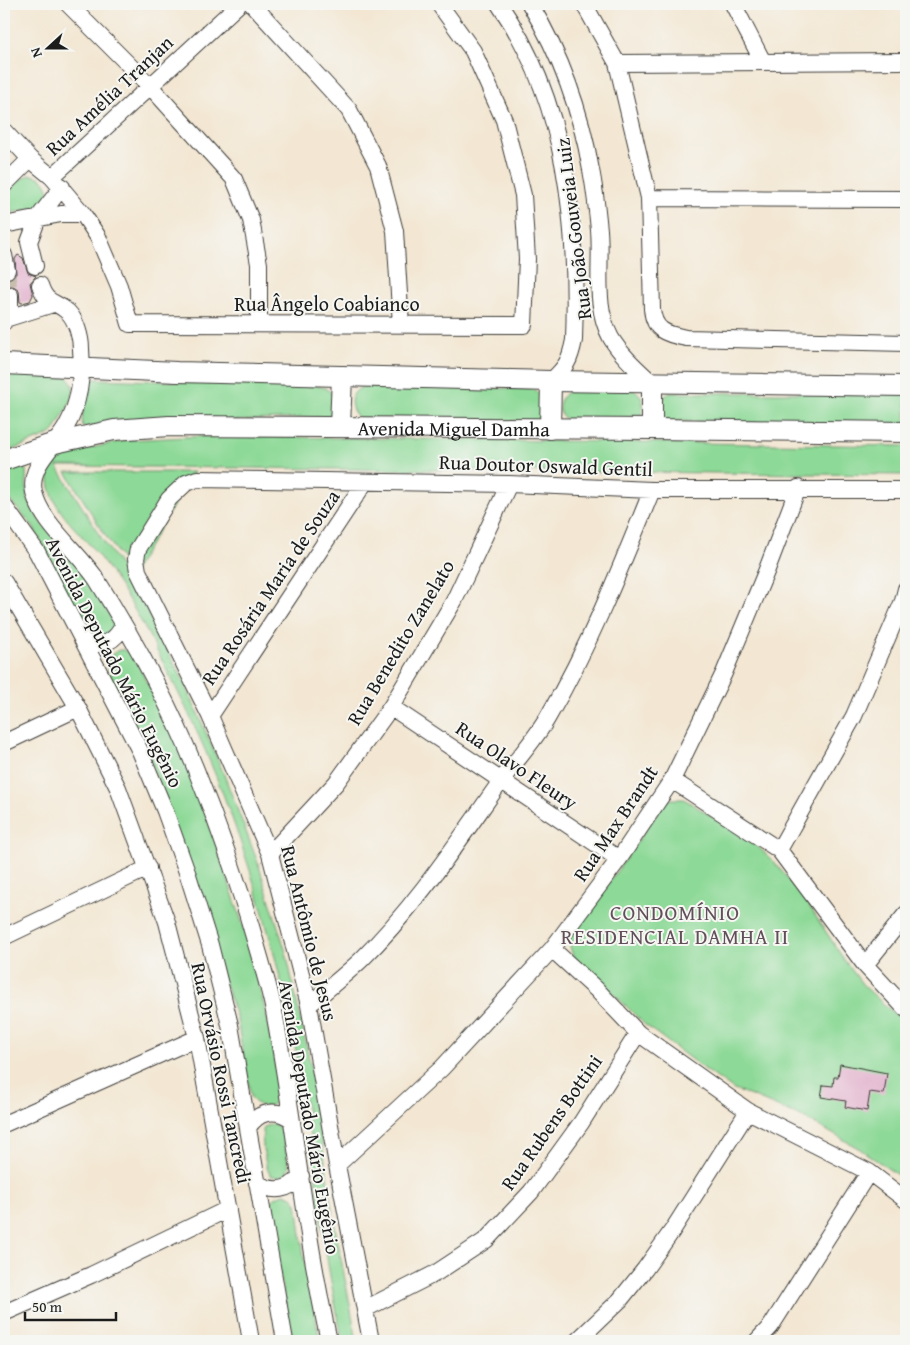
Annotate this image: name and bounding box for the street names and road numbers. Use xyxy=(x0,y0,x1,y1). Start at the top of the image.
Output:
street label: Rua Amélia Tranjan xyxy=(39,28,179,162)
street label: Rua João Gouveia Luiz xyxy=(547,136,599,322)
street label: Rua Ângelo Coabianco xyxy=(234,289,420,318)
street label: Avenida Miguel Damha xyxy=(357,413,550,443)
street label: Rua Doutor Oswald Gentil xyxy=(439,447,654,483)
street label: Rua Rosária Maria de Souza xyxy=(194,483,347,690)
street label: Avenida Deputado Mário Eugênio xyxy=(39,532,191,792)
street label: Rua Benedito Zanelato xyxy=(339,554,461,730)
street label: Rua Olavo Fleury xyxy=(450,714,584,816)
street label: Rua Max Brandt xyxy=(565,759,665,887)
street label: Rua Antômio de Jesus xyxy=(274,842,346,1024)
street label: Rua Orvásio Rossi Tancredi xyxy=(184,960,260,1187)
street label: Avenida Deputado Mário Eugênio xyxy=(272,978,348,1256)
street label: Rua Rubens Bottini xyxy=(493,1048,609,1196)

